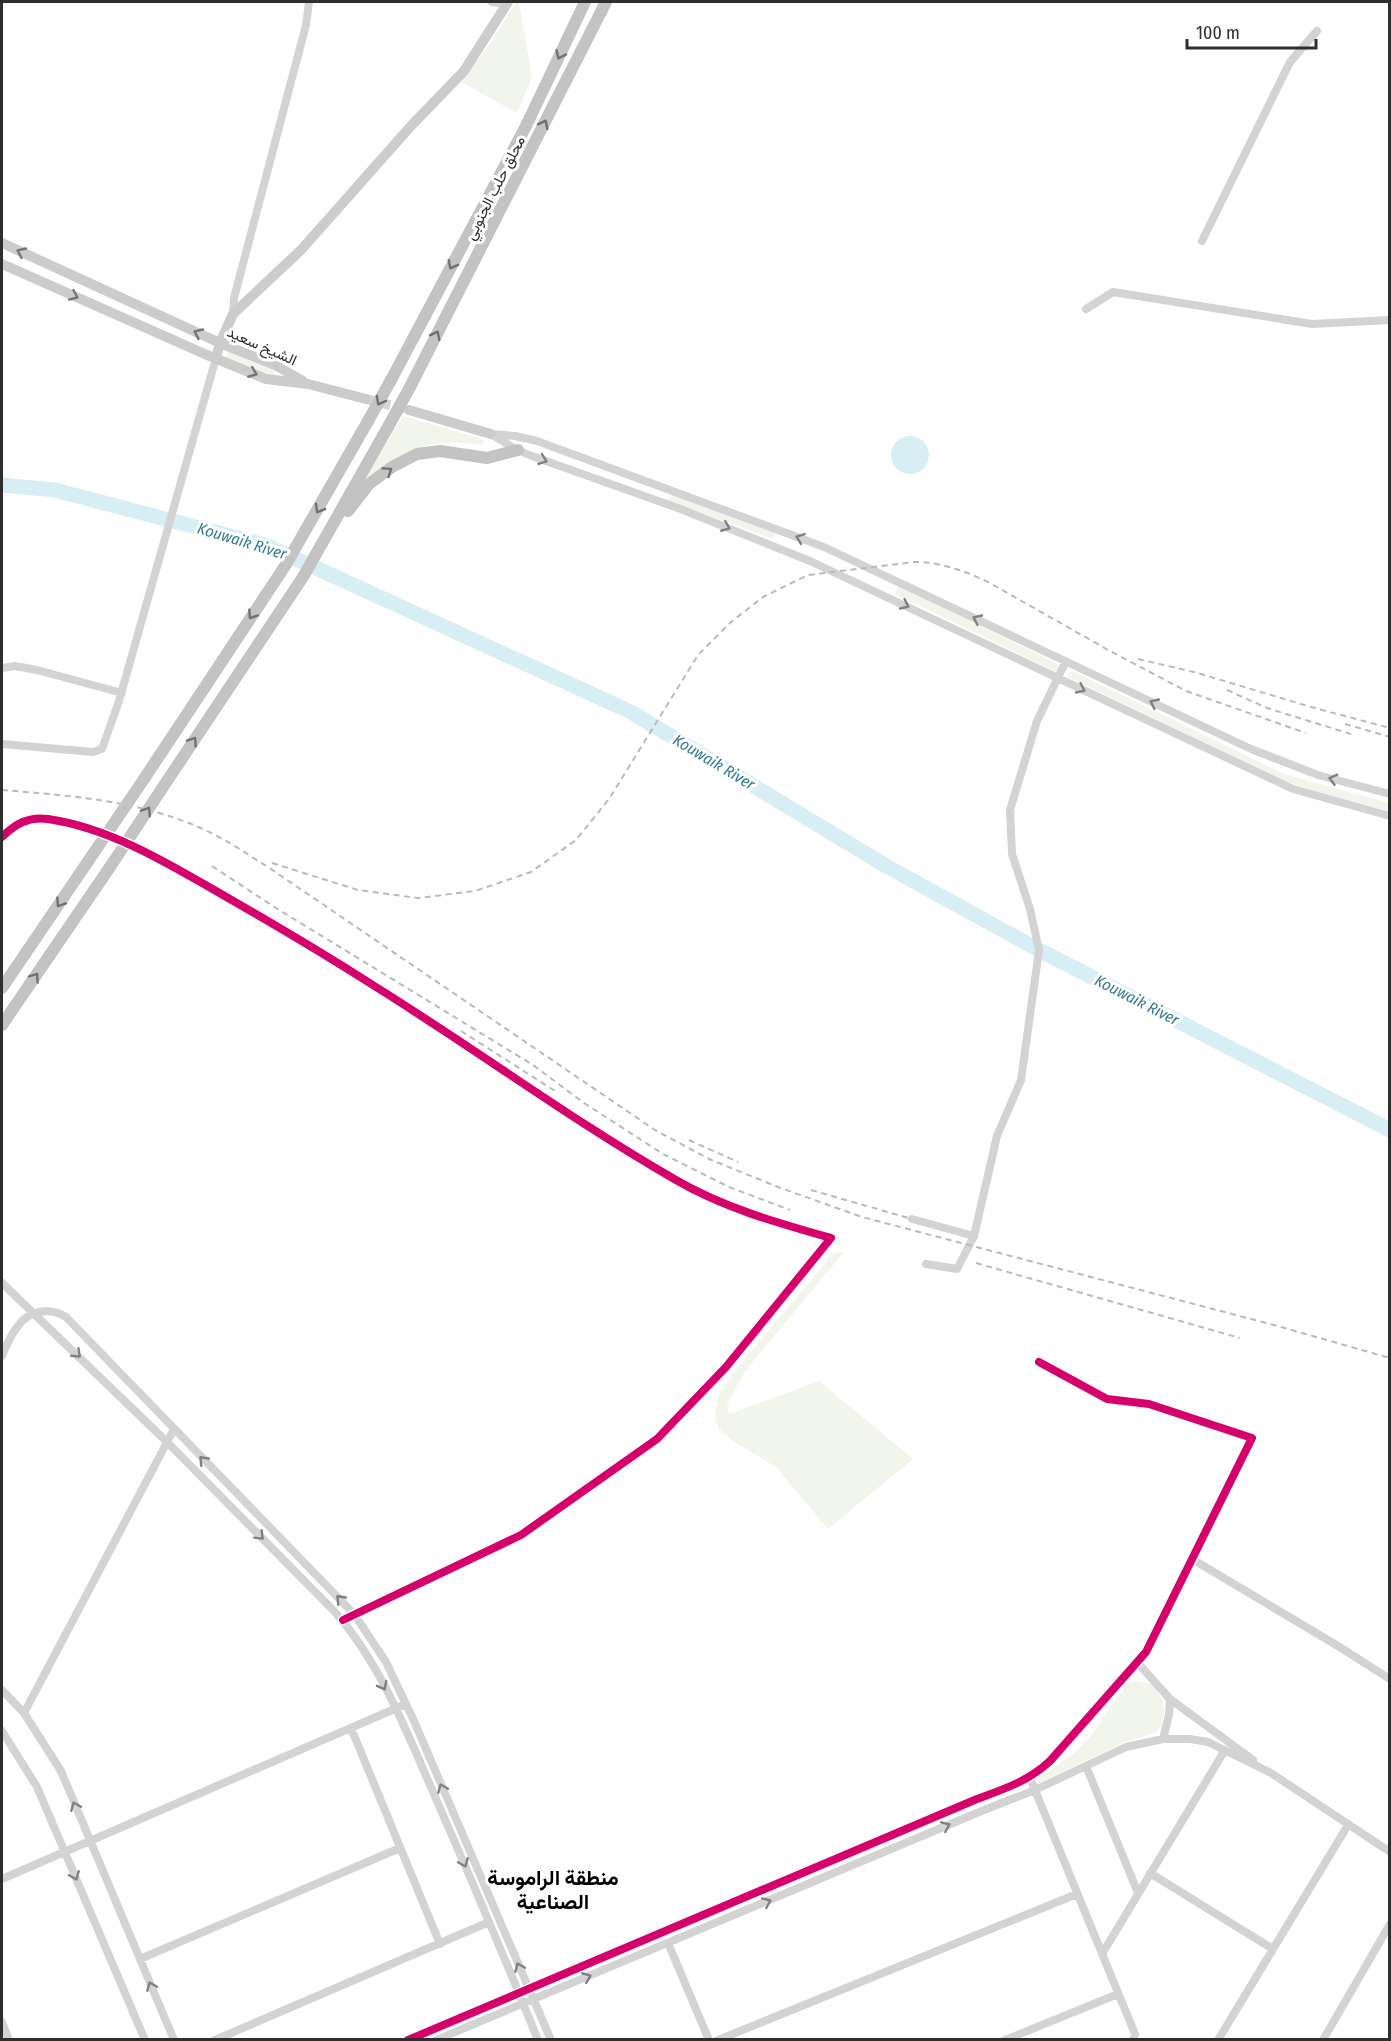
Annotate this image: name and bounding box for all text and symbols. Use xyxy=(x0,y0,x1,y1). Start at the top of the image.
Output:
scale bar xyxy=(1187,12,1316,50)
text: 100 m xyxy=(1196,22,1240,44)
one-way arrow xyxy=(556,48,568,59)
one-way arrow xyxy=(537,119,549,130)
street label: محلق حلب الجنوبي xyxy=(461,133,533,245)
one-way arrow xyxy=(16,247,27,259)
one-way arrow xyxy=(448,259,459,270)
one-way arrow xyxy=(68,289,79,301)
street label: الشيخ سعيد xyxy=(224,323,300,371)
one-way arrow xyxy=(193,328,204,340)
one-way arrow xyxy=(429,330,441,341)
one-way arrow xyxy=(247,366,258,379)
one-way arrow xyxy=(376,394,387,405)
one-way arrow xyxy=(537,452,548,465)
one-way arrow xyxy=(381,467,392,478)
one-way arrow xyxy=(314,502,326,513)
water label: Kouwaik River xyxy=(195,518,289,564)
one-way arrow xyxy=(720,520,731,533)
one-way arrow xyxy=(795,533,806,546)
one-way arrow xyxy=(898,598,909,610)
one-way arrow xyxy=(248,609,260,619)
one-way arrow xyxy=(973,615,984,627)
one-way arrow xyxy=(1074,682,1085,693)
one-way arrow xyxy=(1149,698,1160,710)
water label: Kouwaik River xyxy=(670,730,759,794)
one-way arrow xyxy=(186,737,197,748)
one-way arrow xyxy=(1328,774,1339,786)
one-way arrow xyxy=(139,807,151,817)
one-way arrow xyxy=(56,896,67,907)
water label: Kouwaik River xyxy=(1092,971,1183,1030)
one-way arrow xyxy=(28,972,39,983)
one-way arrow xyxy=(70,1347,81,1358)
one-way arrow xyxy=(199,1456,210,1466)
one-way arrow xyxy=(253,1528,264,1539)
one-way arrow xyxy=(336,1595,347,1606)
one-way arrow xyxy=(376,1679,387,1690)
one-way arrow xyxy=(437,1783,449,1794)
one-way arrow xyxy=(70,1801,82,1812)
one-way arrow xyxy=(940,1821,951,1833)
one-way arrow xyxy=(457,1857,469,1868)
district label: منطقة الراموسة الصناعية xyxy=(487,1865,619,1915)
one-way arrow xyxy=(68,1870,80,1881)
one-way arrow xyxy=(760,1897,771,1909)
one-way arrow xyxy=(514,1962,526,1973)
one-way arrow xyxy=(580,1972,591,1984)
one-way arrow xyxy=(146,1981,158,1992)

